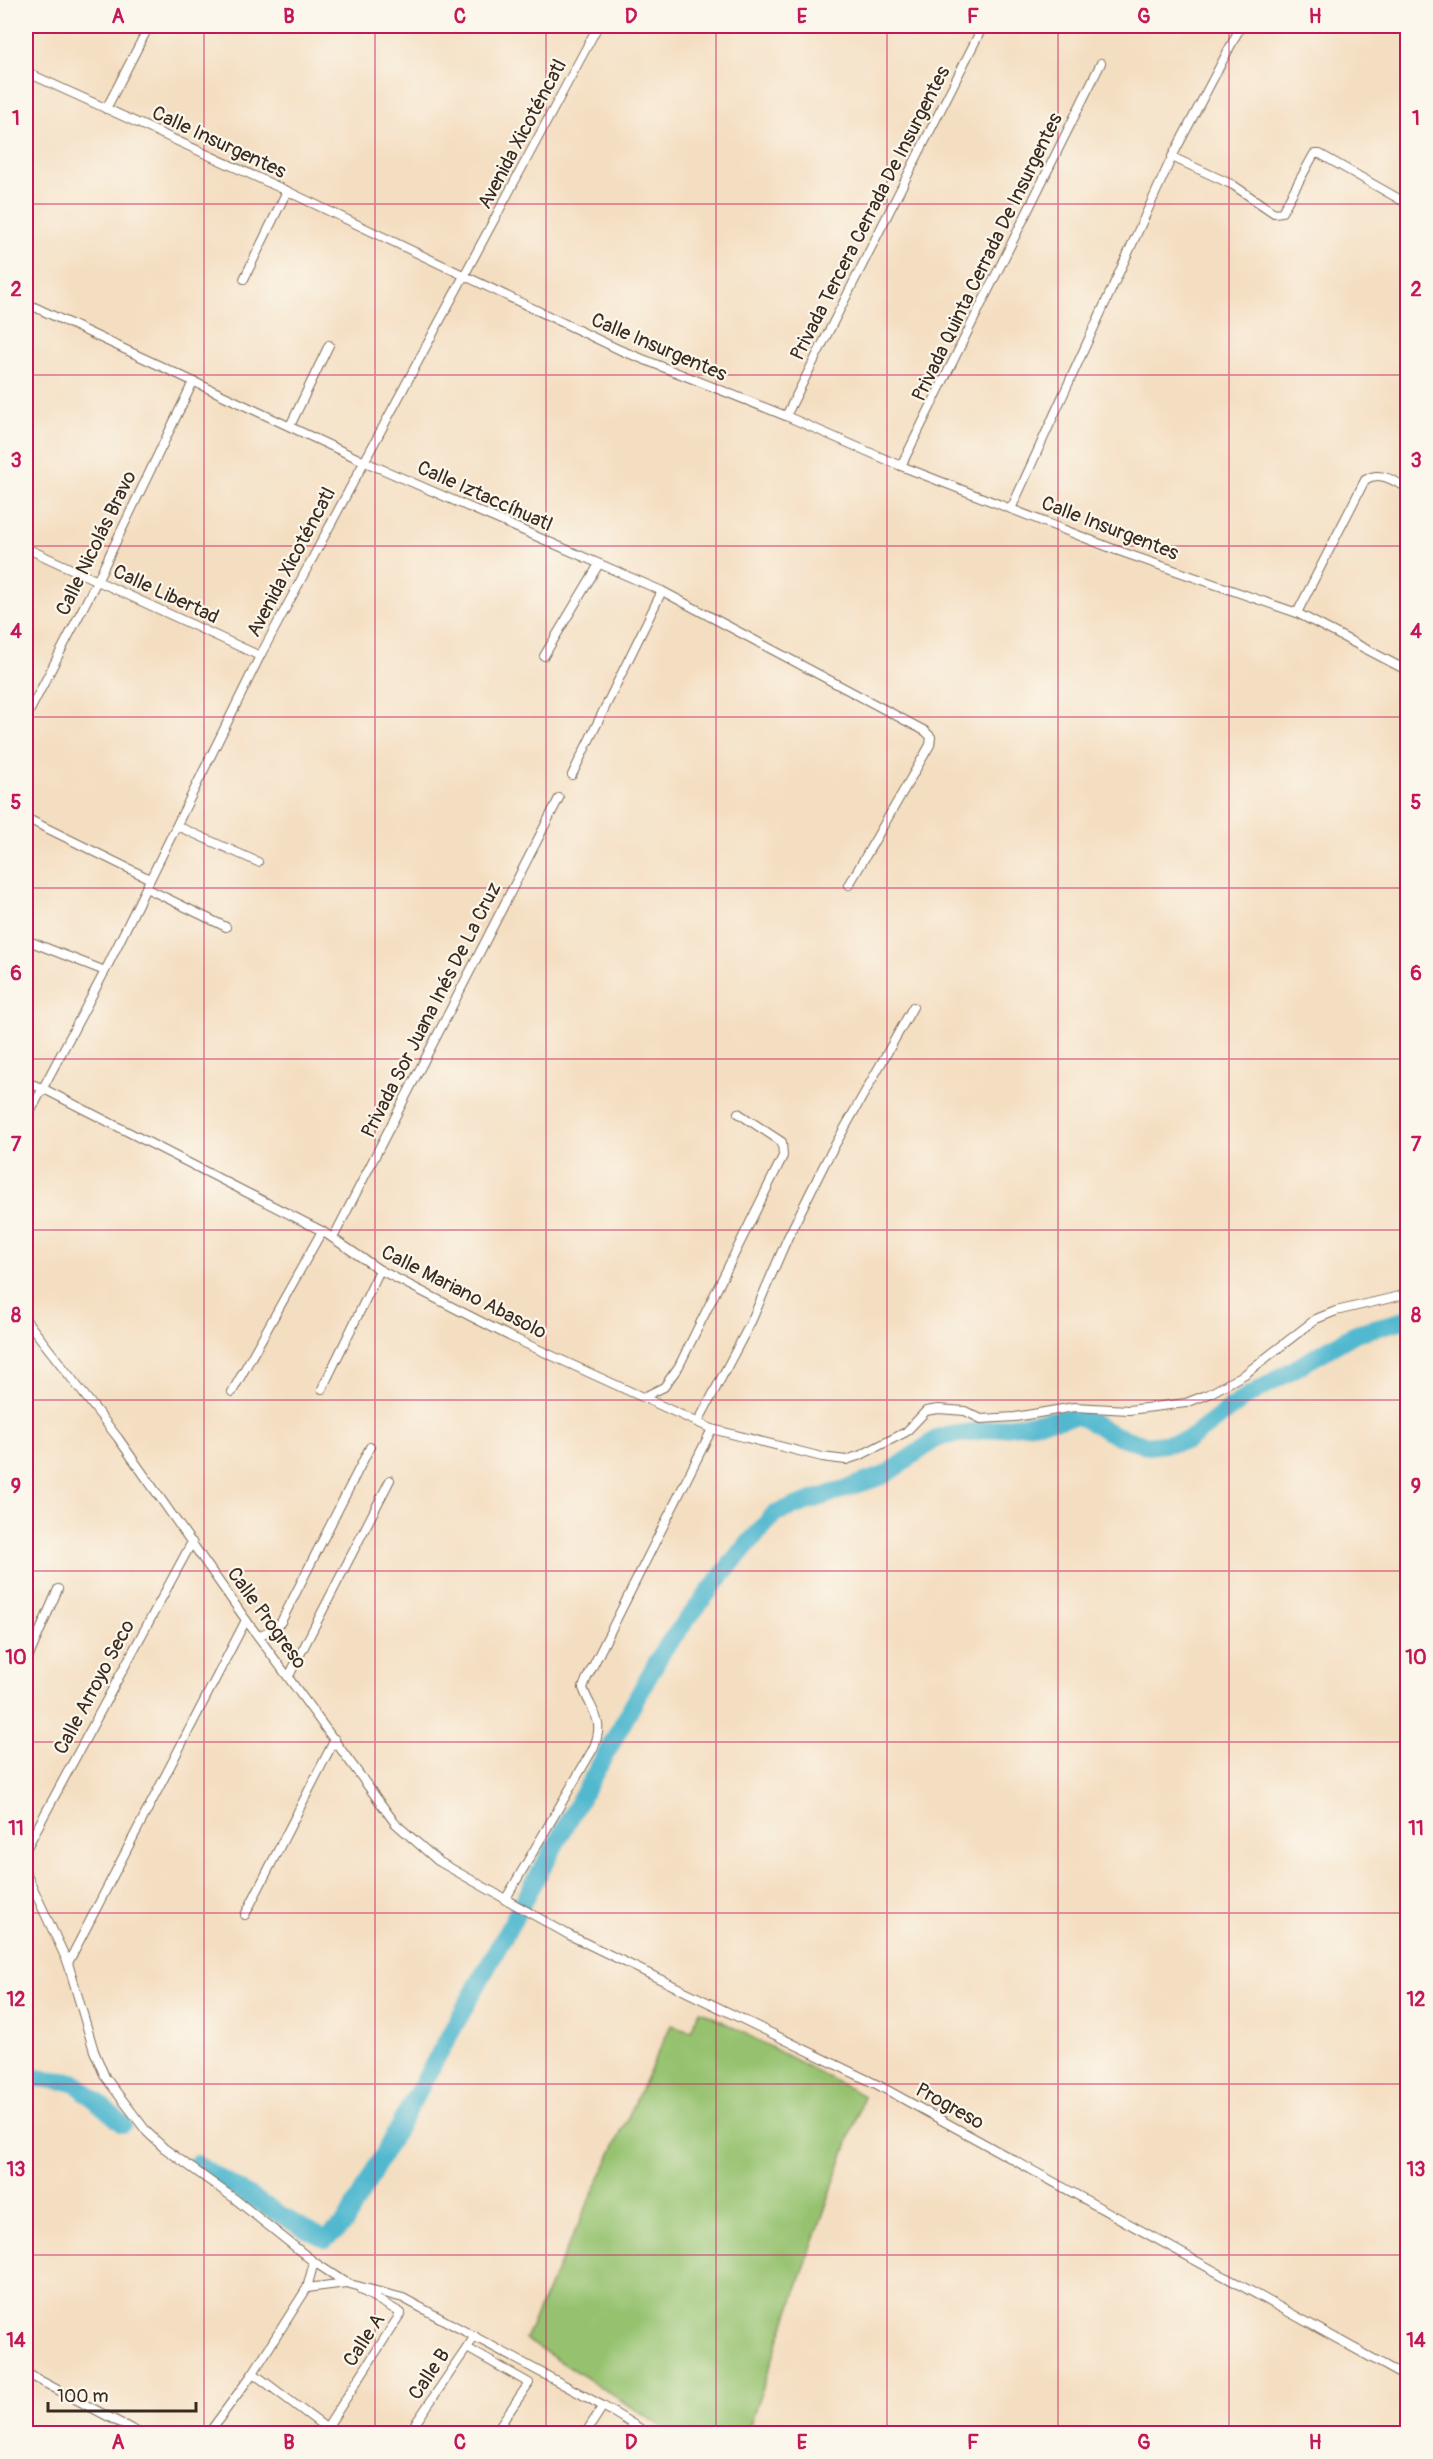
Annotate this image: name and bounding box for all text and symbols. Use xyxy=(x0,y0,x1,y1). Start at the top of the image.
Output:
text: A xyxy=(112,4,125,29)
text: B xyxy=(283,4,295,29)
text: C xyxy=(454,4,466,29)
text: D xyxy=(625,4,638,29)
text: E xyxy=(797,4,808,29)
text: F xyxy=(967,4,979,29)
text: G xyxy=(1137,4,1151,29)
text: H xyxy=(1309,4,1322,29)
street label: Avenida Xicoténcatl xyxy=(472,55,572,213)
street label: Privada Tercera Cerrada De Insurgentes xyxy=(785,62,955,364)
street label: Calle Insurgentes xyxy=(148,100,290,184)
text: 1 xyxy=(12,106,20,131)
text: 1 xyxy=(1412,106,1420,131)
street label: Privada Quinta Cerrada De Insurgentes xyxy=(906,109,1068,405)
text: 2 xyxy=(10,277,22,302)
text: 2 xyxy=(1410,277,1422,302)
street label: Calle Insurgentes xyxy=(587,307,731,387)
text: 3 xyxy=(10,448,22,473)
text: 3 xyxy=(1410,448,1422,473)
street label: Calle Iztaccíhuatl xyxy=(413,455,557,537)
street label: Calle Nicolás Bravo xyxy=(50,466,142,620)
street label: Avenida Xicoténcatl xyxy=(241,483,341,641)
street label: Calle Insurgentes xyxy=(1038,490,1182,566)
street label: Calle Libertad xyxy=(109,559,223,629)
text: 4 xyxy=(10,619,22,644)
text: 4 xyxy=(1410,619,1422,644)
text: 5 xyxy=(11,790,22,815)
text: 5 xyxy=(1411,790,1422,815)
street label: Privada Sor Juana Inés De La Cruz xyxy=(356,878,506,1142)
text: 6 xyxy=(10,961,22,986)
text: 6 xyxy=(1410,961,1422,986)
text: 7 xyxy=(11,1132,22,1157)
text: 7 xyxy=(1411,1132,1422,1157)
street label: Calle Mariano Abasolo xyxy=(377,1239,551,1345)
text: 8 xyxy=(11,1303,21,1328)
text: 8 xyxy=(1411,1303,1421,1328)
text: 9 xyxy=(11,1474,21,1499)
text: 9 xyxy=(1411,1474,1421,1499)
street label: Calle Progreso xyxy=(222,1562,312,1674)
street label: Calle Arroyo Seco xyxy=(48,1615,140,1759)
text: 10 xyxy=(5,1645,27,1670)
text: 10 xyxy=(1405,1645,1427,1670)
text: 11 xyxy=(8,1816,24,1841)
text: 11 xyxy=(1408,1816,1424,1841)
text: 12 xyxy=(7,1987,26,2012)
text: 12 xyxy=(1407,1987,1426,2012)
street label: Progreso xyxy=(911,2077,989,2135)
text: 13 xyxy=(7,2157,25,2182)
text: 13 xyxy=(1407,2157,1425,2182)
street label: Calle A xyxy=(338,2309,390,2371)
text: 14 xyxy=(6,2328,26,2353)
text: 14 xyxy=(1406,2328,1426,2353)
street label: Calle B xyxy=(403,2344,455,2404)
scale bar xyxy=(48,2375,196,2413)
text: 100 m xyxy=(57,2385,109,2408)
text: A xyxy=(112,2430,125,2455)
text: B xyxy=(283,2430,295,2455)
text: C xyxy=(454,2430,466,2455)
text: D xyxy=(625,2430,638,2455)
text: E xyxy=(797,2430,808,2455)
text: F xyxy=(967,2430,979,2455)
text: G xyxy=(1137,2430,1151,2455)
text: H xyxy=(1309,2430,1322,2455)

